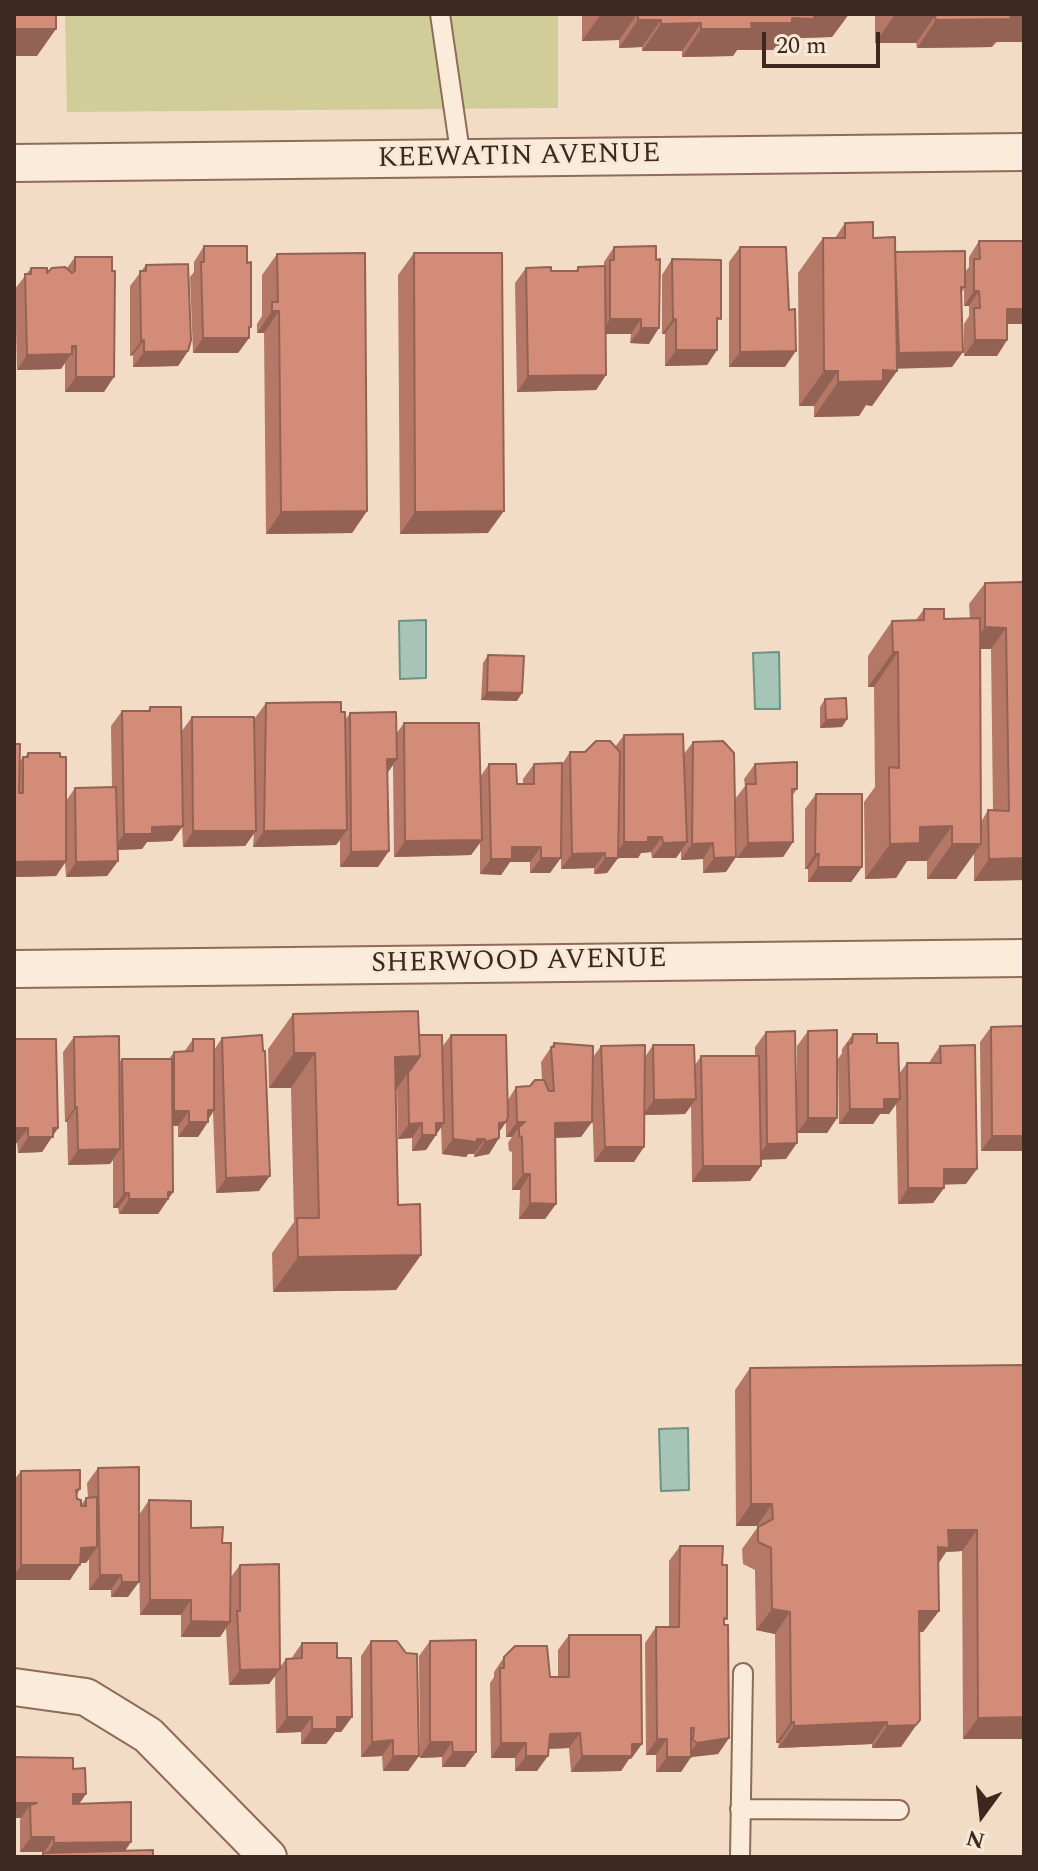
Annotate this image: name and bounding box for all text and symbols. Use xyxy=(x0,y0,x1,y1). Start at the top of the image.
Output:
scale bar xyxy=(766,16,884,66)
text: 20 m xyxy=(776,28,827,64)
street label: KEEWATIN AVENUE xyxy=(377,139,661,177)
street label: SHERWOOD AVENUE xyxy=(371,944,667,982)
north arrow xyxy=(942,1775,1022,1855)
text: N xyxy=(963,1820,989,1857)

